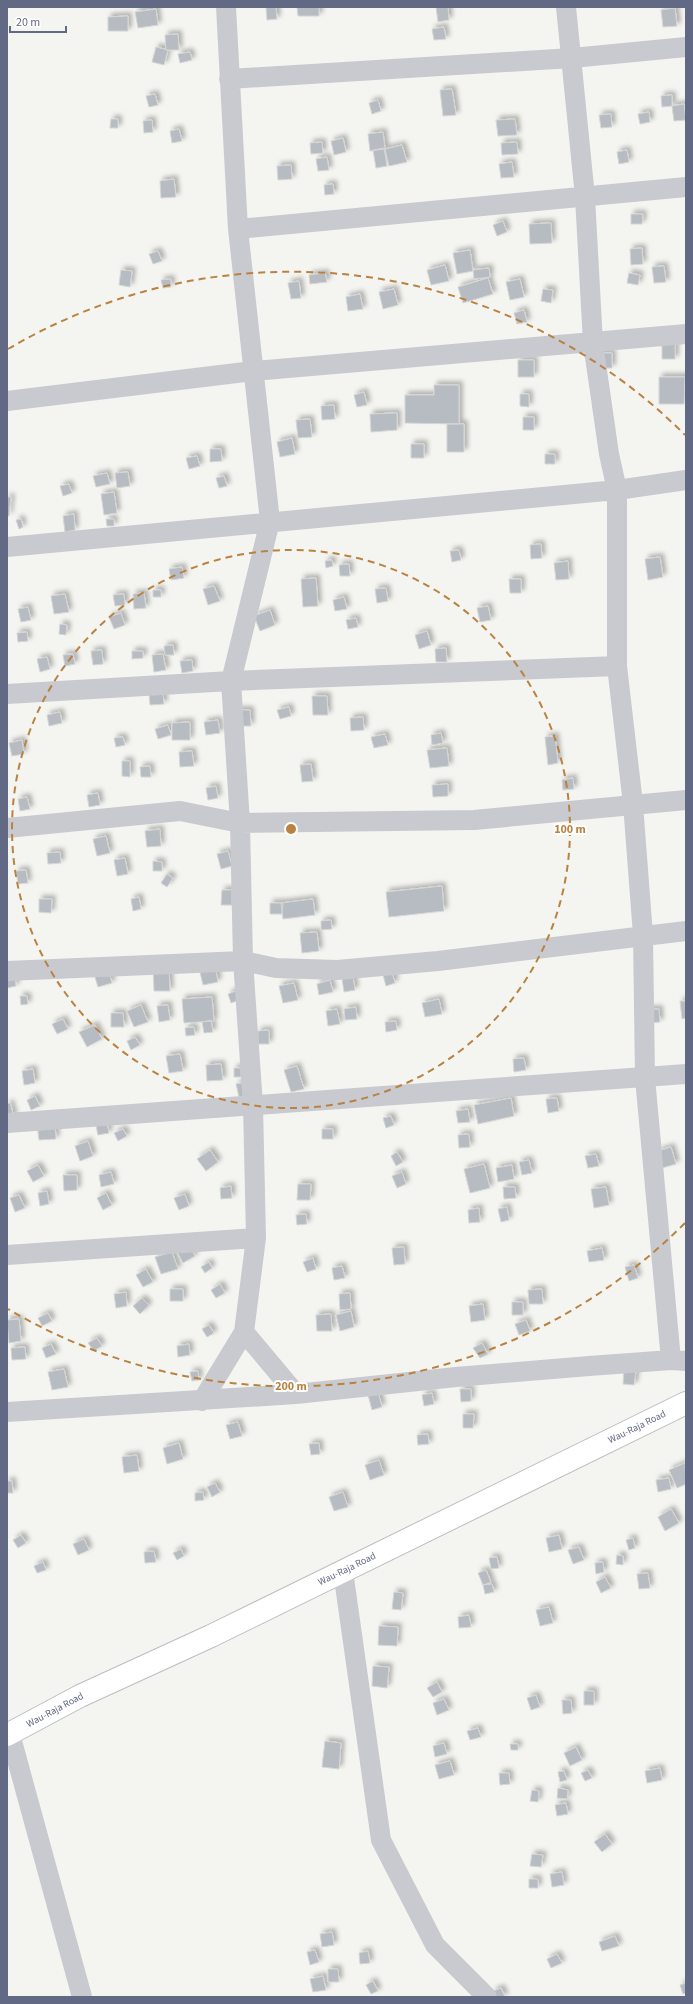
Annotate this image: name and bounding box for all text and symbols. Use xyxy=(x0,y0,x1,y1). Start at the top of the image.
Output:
scale bar xyxy=(10,8,66,34)
text: 20 m xyxy=(16,14,40,31)
text: 100 m xyxy=(554,821,586,838)
centre of rings xyxy=(284,822,298,836)
text: 200 m xyxy=(275,1378,307,1395)
street label: Wau-Raja Road xyxy=(606,1407,668,1447)
street label: Wau-Raja Road xyxy=(316,1549,378,1589)
street label: Wau-Raja Road xyxy=(24,1689,86,1731)

